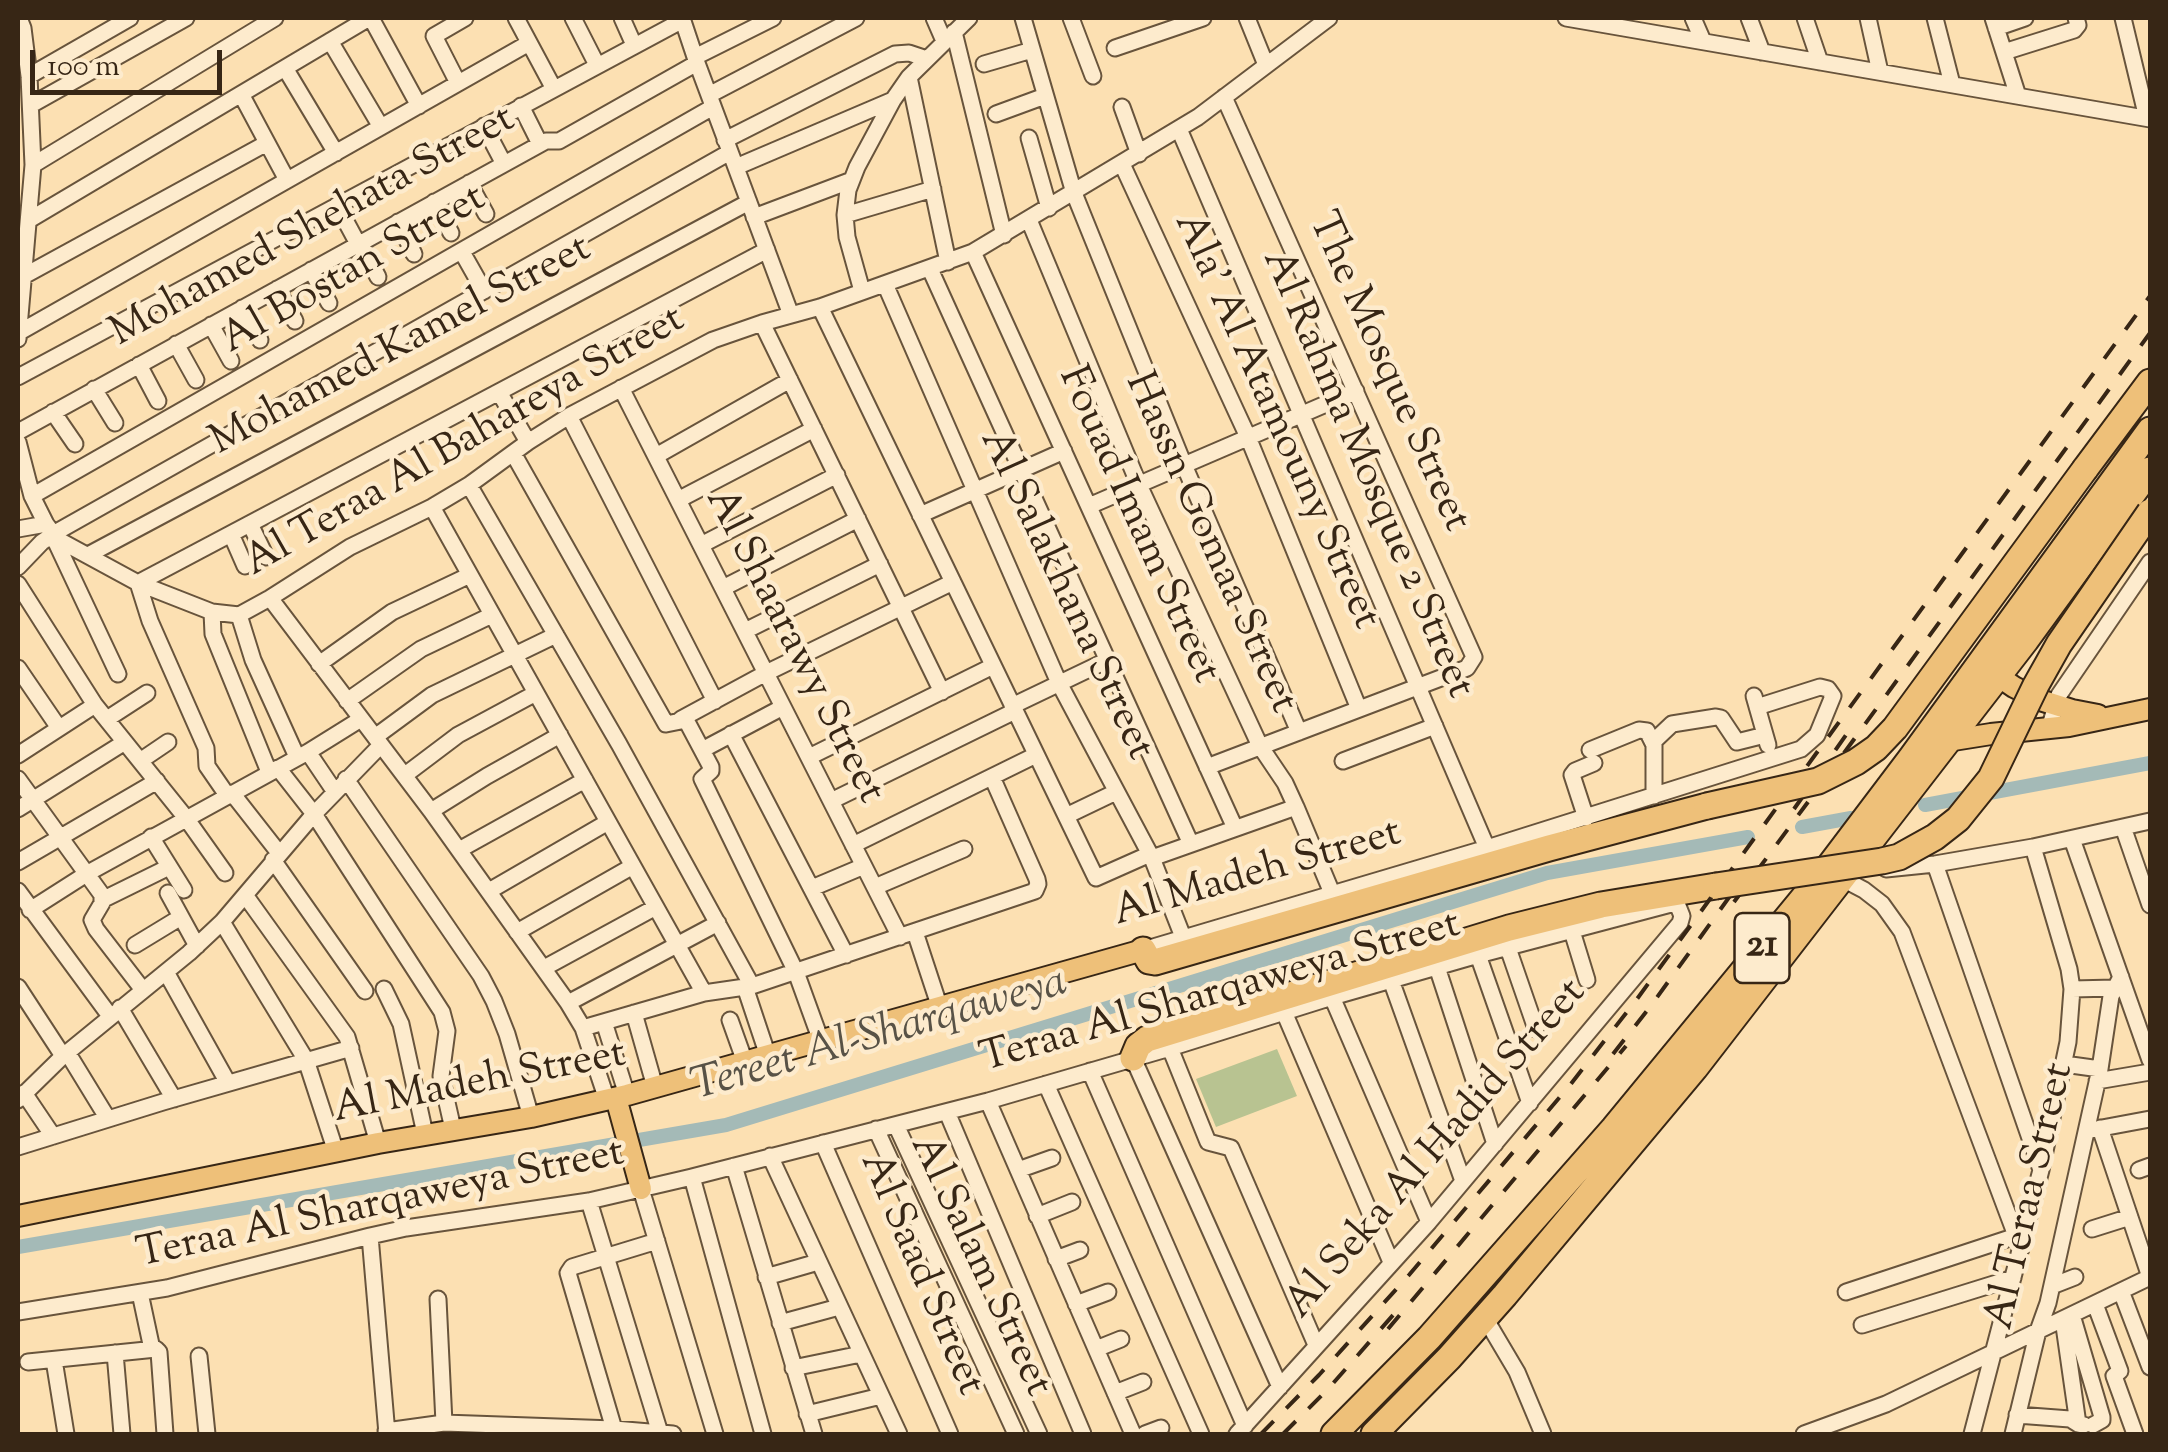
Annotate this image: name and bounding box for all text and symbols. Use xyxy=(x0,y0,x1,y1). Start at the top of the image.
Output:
scale bar xyxy=(35,30,228,92)
text: 100 m xyxy=(47,46,120,89)
street label: Mohamed Shehata Street xyxy=(103,97,525,361)
street label: Al Bostan Street xyxy=(214,176,496,368)
street label: Ala' Al Atamouny Street xyxy=(1159,206,1389,638)
street label: The Mosque Street xyxy=(1293,206,1479,540)
street label: Mohamed Kamel Street xyxy=(203,226,601,470)
street label: Al Rahma Mosque 2 Street xyxy=(1248,243,1482,707)
street label: Al Teraa Al Bahareya Street xyxy=(237,297,695,591)
street label: Fouad Imam Street xyxy=(1044,360,1228,692)
street label: Hassn Gomaa Street xyxy=(1110,366,1306,722)
street label: Al Salakhana Street xyxy=(965,423,1163,769)
street label: Al Shaarawy Street xyxy=(691,481,893,813)
street label: Al Madeh Street xyxy=(1108,811,1408,941)
street label: Teraa Al Sharqaweya Street xyxy=(975,902,1467,1088)
road number: 21 xyxy=(1734,913,1790,983)
water label: Tereet Al-Sharqaweya xyxy=(686,959,1074,1117)
street label: Al Seka Al Hadid Street xyxy=(1277,971,1599,1331)
street label: Al Madeh Street xyxy=(329,1032,631,1138)
street label: Al Teraa Street xyxy=(1978,1059,2088,1335)
street label: Al Salam Street xyxy=(895,1128,1061,1406)
street label: Teraa Al Sharqaweya Street xyxy=(133,1131,629,1283)
street label: Al Saad Street xyxy=(845,1146,993,1404)

